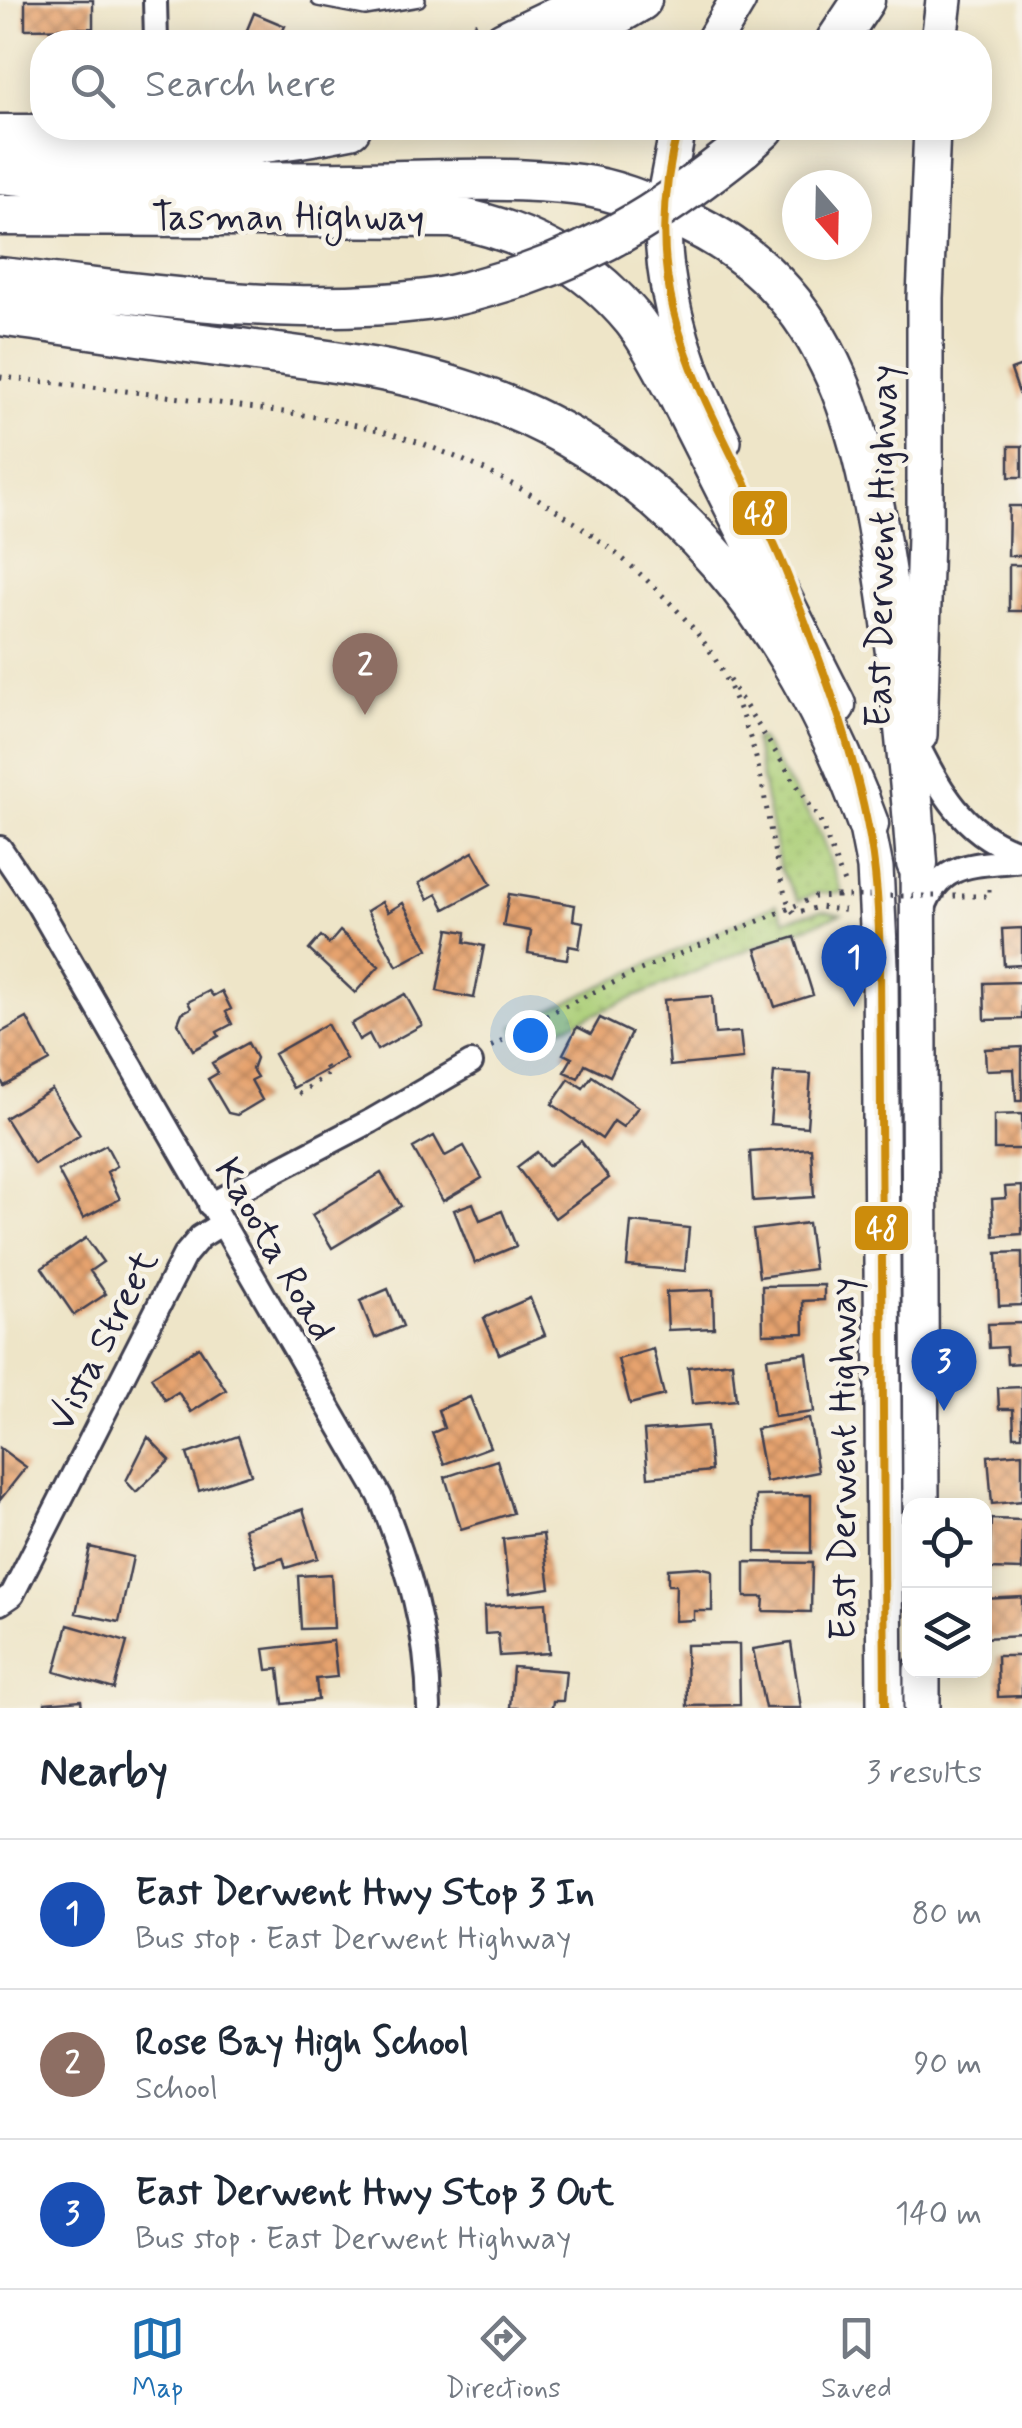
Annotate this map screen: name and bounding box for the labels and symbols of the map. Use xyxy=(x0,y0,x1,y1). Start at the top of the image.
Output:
north arrow xyxy=(782,170,872,260)
street label: Tasman Highway xyxy=(152,194,424,247)
street label: East Derwent Highway xyxy=(855,364,910,728)
line badge: 48 xyxy=(731,489,789,537)
text: 48 xyxy=(744,497,776,534)
pin: 2 xyxy=(332,632,398,715)
pin: 1 xyxy=(822,924,886,1007)
your location xyxy=(505,1010,556,1061)
street label: Kaoota Road xyxy=(202,1150,346,1351)
line badge: 48 xyxy=(853,1204,910,1252)
text: 48 xyxy=(866,1212,898,1249)
street label: Vista Street xyxy=(38,1242,171,1440)
street label: East Derwent Highway xyxy=(820,1277,869,1641)
pin: 3 xyxy=(912,1328,976,1411)

